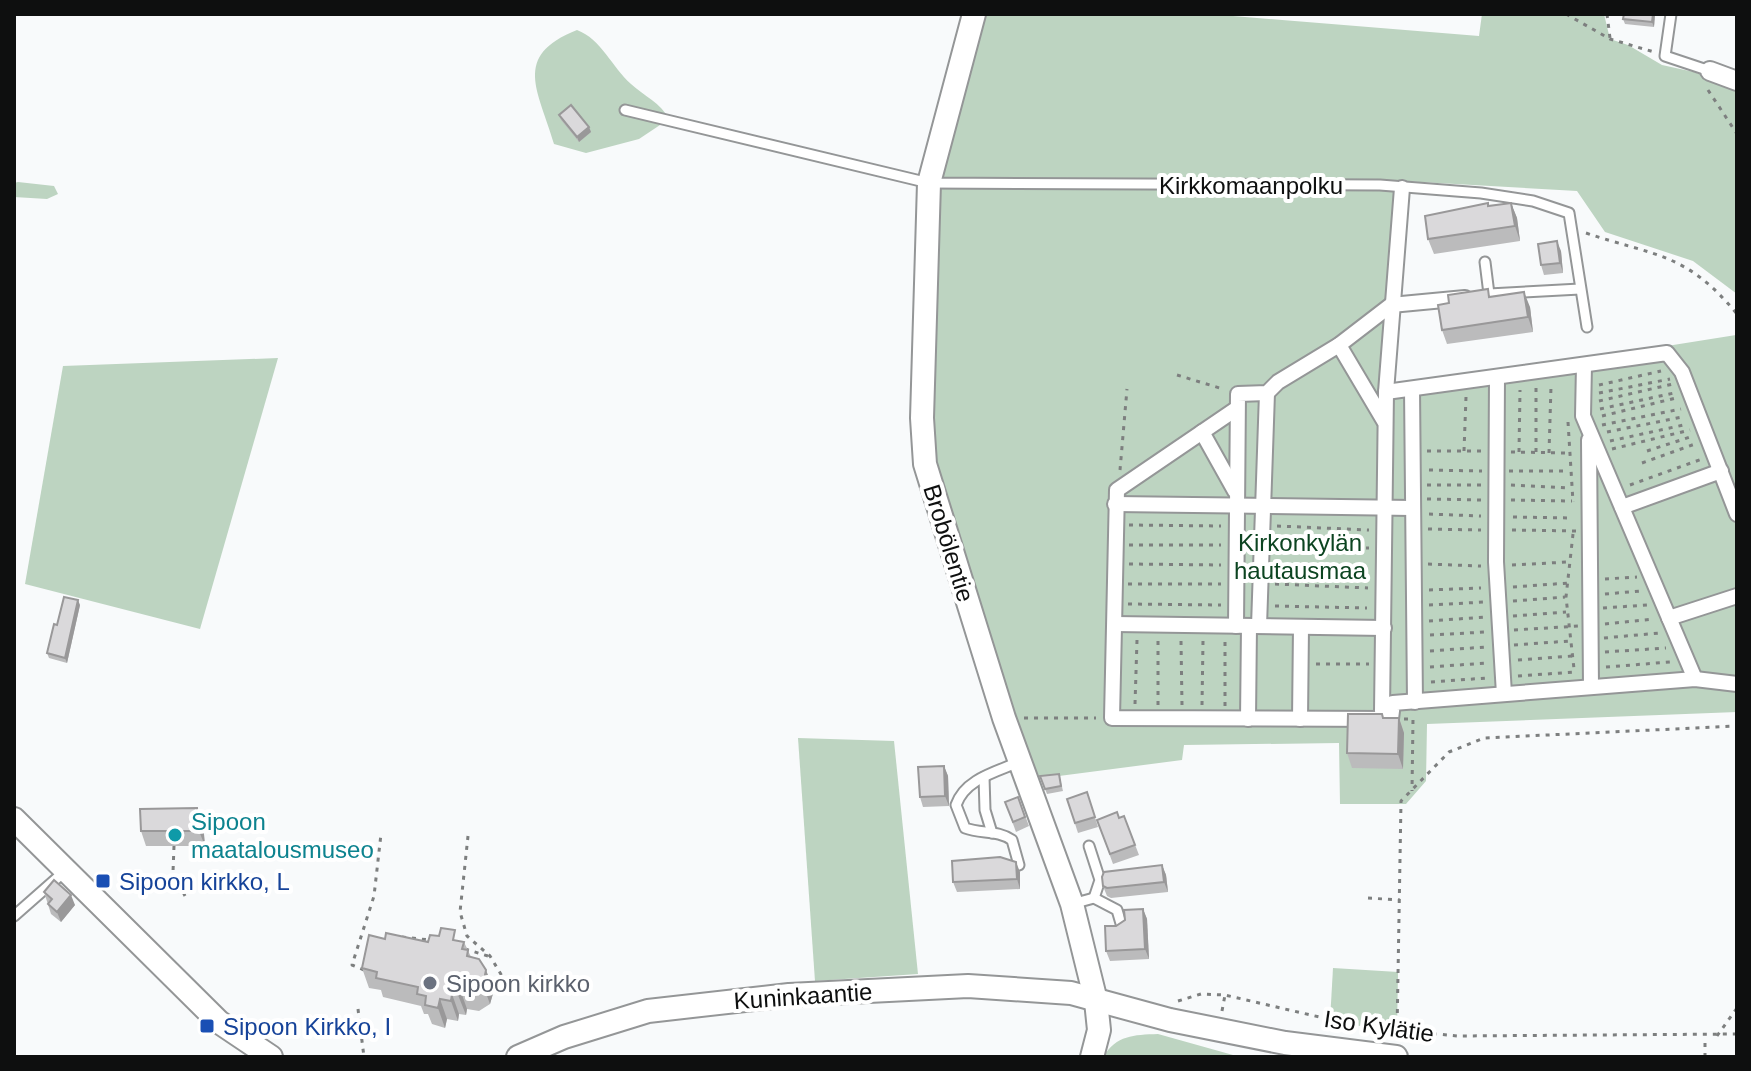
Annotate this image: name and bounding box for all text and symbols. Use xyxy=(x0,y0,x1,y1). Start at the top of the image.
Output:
street label: Kirkkomaanpolku xyxy=(1159,172,1343,199)
street label: Brobölentie xyxy=(918,481,980,605)
park label: Kirkonkylän hautausmaa xyxy=(1234,529,1367,584)
place label: Sipoon maatalousmuseo xyxy=(191,808,374,863)
marker: Sipoon maatalousmuseo xyxy=(166,826,184,844)
place label: Sipoon kirkko, L xyxy=(119,868,290,895)
marker: Sipoon kirkko, L xyxy=(94,872,112,890)
place label: Sipoon kirkko xyxy=(446,970,590,997)
marker: Sipoon kirkko xyxy=(421,974,439,992)
street label: Kuninkaantie xyxy=(733,978,873,1014)
street label: Iso Kylätie xyxy=(1322,1005,1436,1047)
place label: Sipoon Kirkko, I xyxy=(223,1013,391,1040)
marker: Sipoon Kirkko, I xyxy=(198,1017,216,1035)

